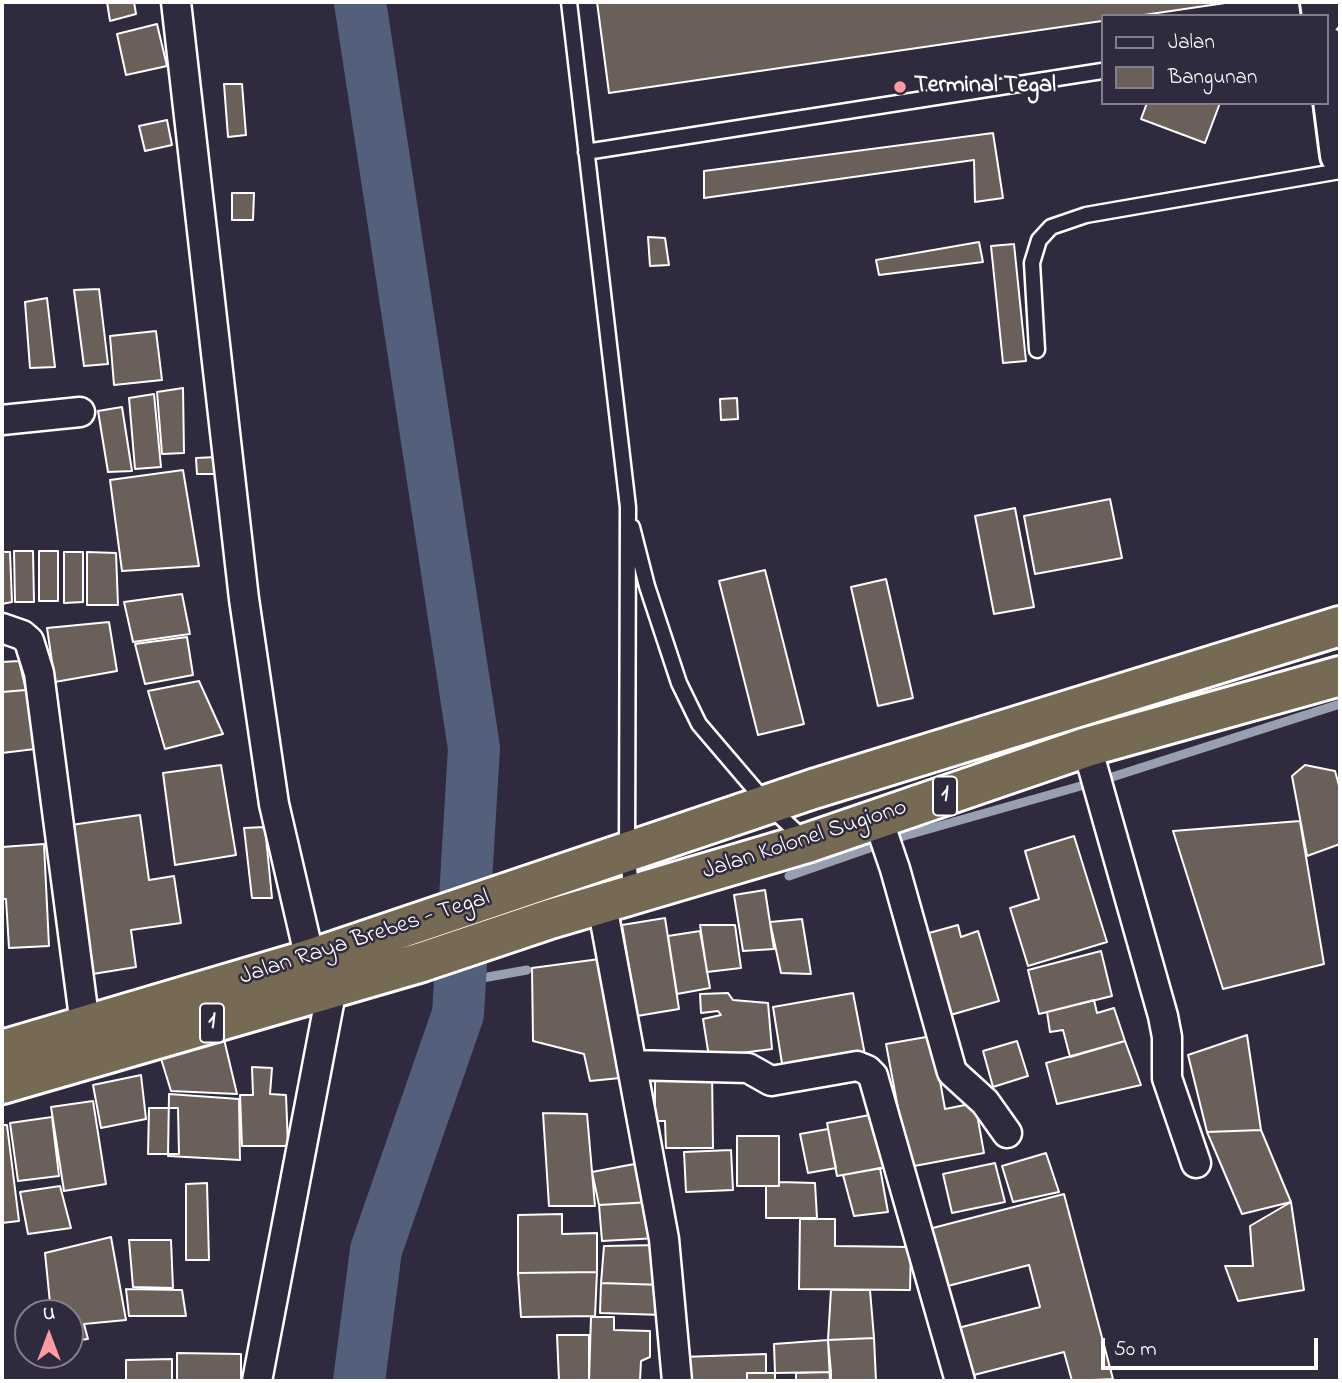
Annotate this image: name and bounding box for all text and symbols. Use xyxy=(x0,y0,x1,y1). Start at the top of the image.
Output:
legend xyxy=(1100,14,1328,105)
text: Jalan xyxy=(1168,28,1215,58)
text: Bangunan xyxy=(1168,63,1257,93)
place label: Terminal Tegal xyxy=(914,73,1056,101)
marker: Terminal Tegal xyxy=(892,79,908,95)
road number: 1 xyxy=(933,776,957,816)
street label: Jalan Kolonel Sugiono xyxy=(699,794,911,888)
street label: Jalan Raya Brebes - Tegal xyxy=(236,885,494,993)
road number: 1 xyxy=(200,1004,224,1042)
north arrow xyxy=(14,1299,84,1369)
text: U xyxy=(43,1301,55,1328)
scale bar xyxy=(1104,1324,1321,1368)
text: 50 m xyxy=(1114,1335,1157,1365)

